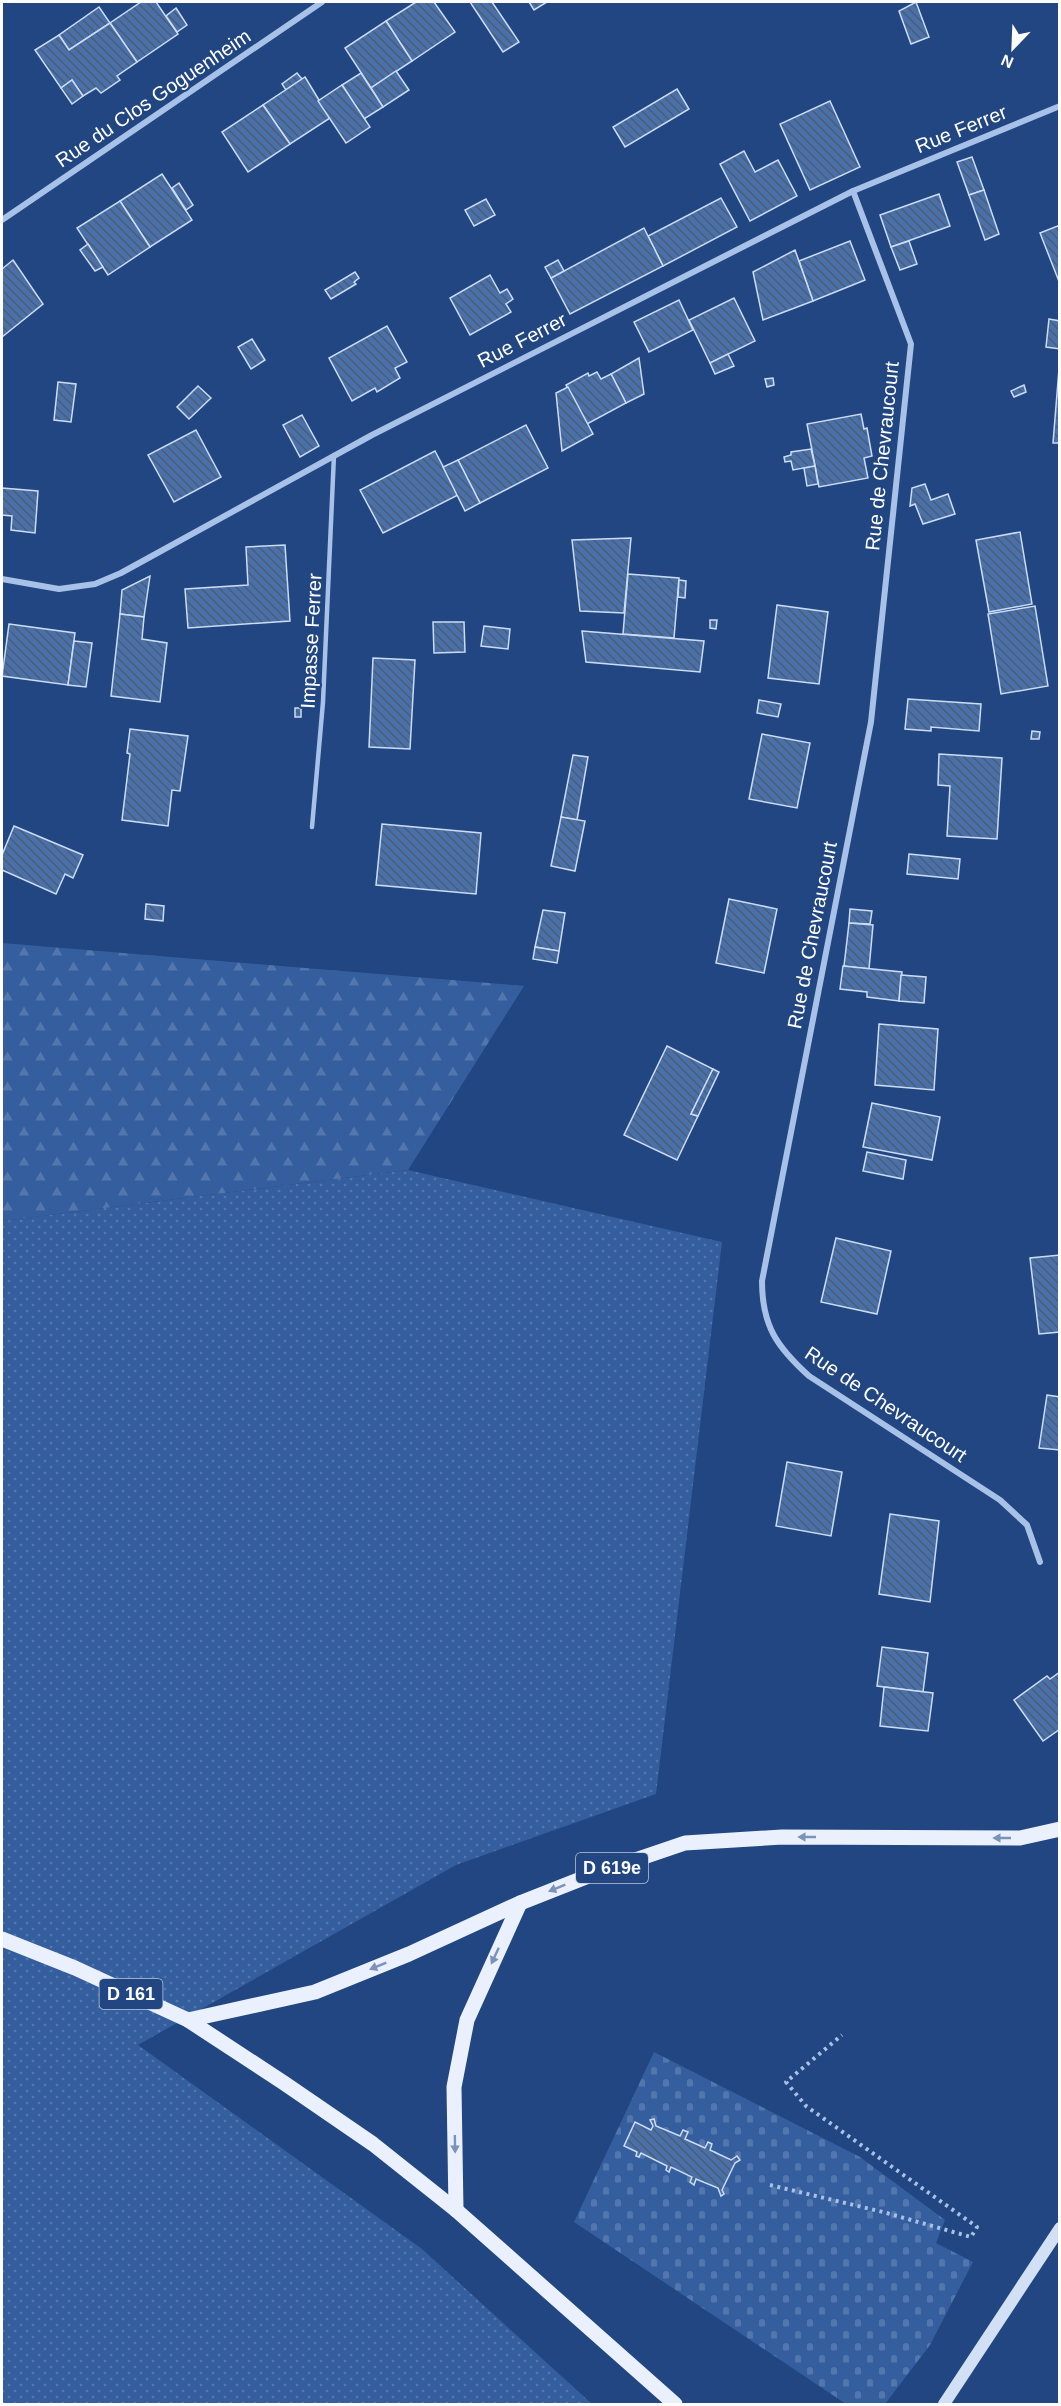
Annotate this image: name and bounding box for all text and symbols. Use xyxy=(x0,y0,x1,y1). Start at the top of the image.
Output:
north arrow xyxy=(983,18,1043,78)
street label: Rue du Clos Goguenheim xyxy=(51,25,255,171)
text: N xyxy=(999,51,1016,71)
street label: Rue Ferrer xyxy=(912,101,1010,157)
street label: Rue Ferrer xyxy=(474,308,570,372)
street label: Rue de Chevraucourt xyxy=(861,360,903,552)
street label: Impasse Ferrer xyxy=(296,572,326,709)
street label: Rue de Chevraucourt xyxy=(783,839,841,1030)
street label: Rue de Chevraucourt xyxy=(801,1342,971,1467)
one-way arrow xyxy=(798,1832,817,1842)
one-way arrow xyxy=(993,1833,1012,1843)
road number: D 619e xyxy=(576,1853,648,1883)
one-way arrow xyxy=(548,1884,566,1893)
one-way arrow xyxy=(490,1947,499,1964)
one-way arrow xyxy=(369,1961,387,1971)
road number: D 161 xyxy=(100,1979,162,2009)
one-way arrow xyxy=(450,2134,460,2153)

